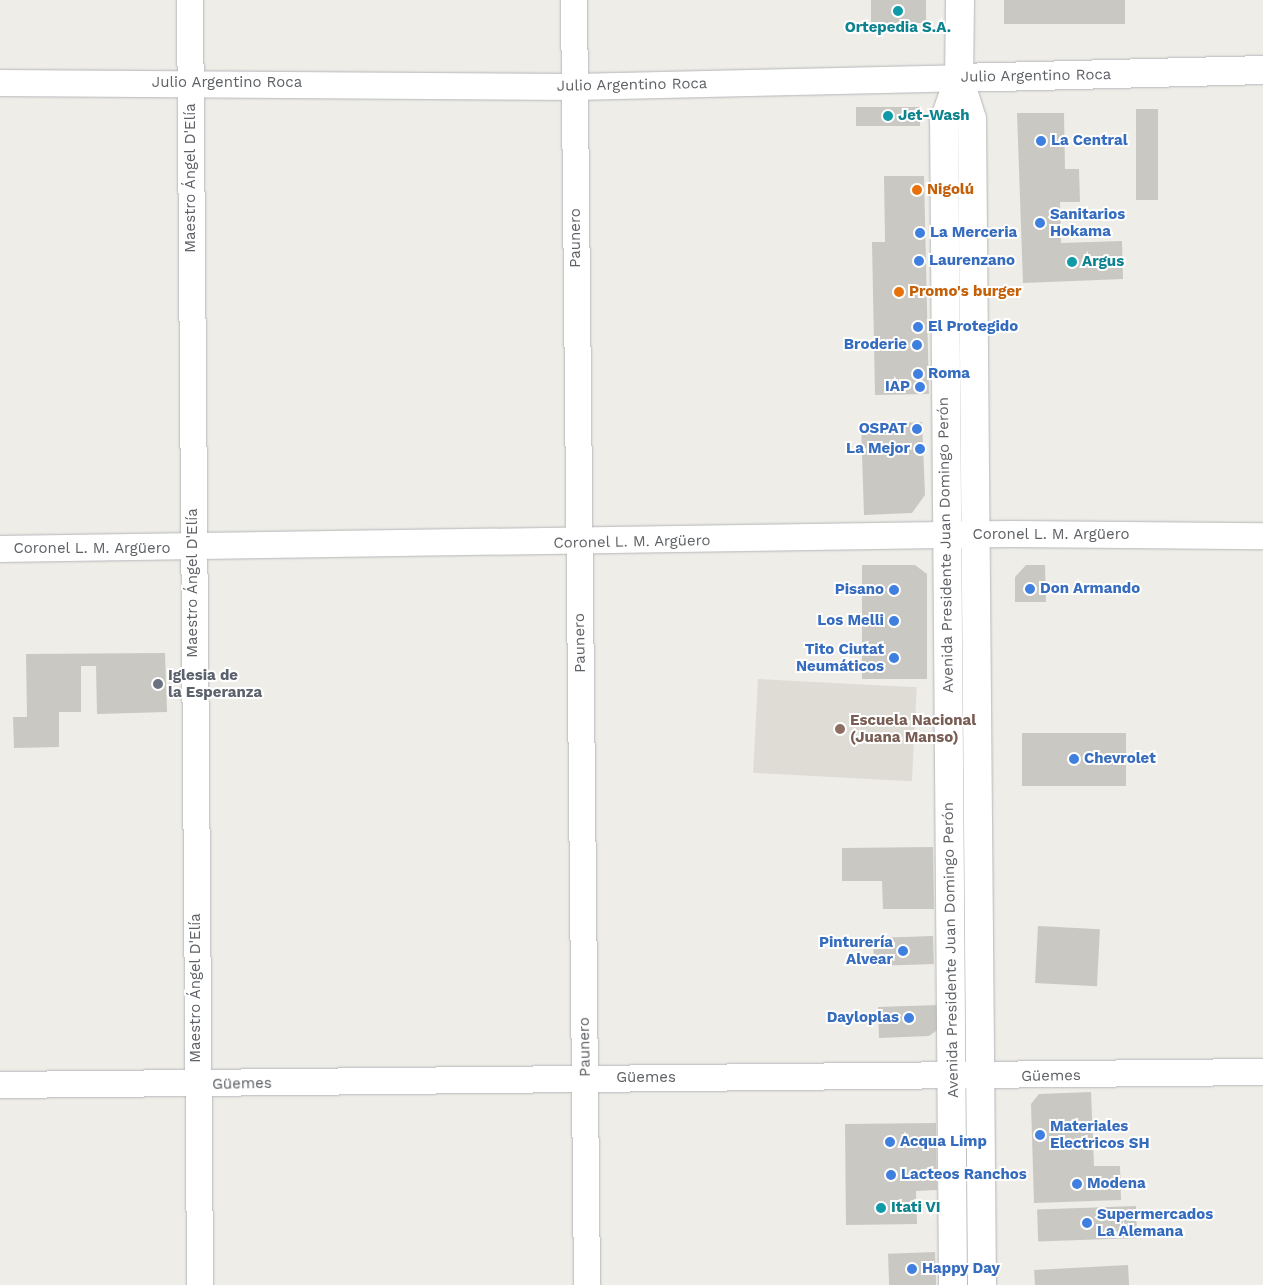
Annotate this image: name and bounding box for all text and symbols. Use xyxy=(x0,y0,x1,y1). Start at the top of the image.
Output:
marker: Ortepedia S.A. xyxy=(892,5,904,17)
place label: Ortepedia S.A. xyxy=(845,19,951,37)
street label: Julio Argentino Roca xyxy=(960,66,1112,86)
street label: Julio Argentino Roca xyxy=(151,74,303,92)
street label: Julio Argentino Roca xyxy=(556,75,708,95)
street label: Maestro Ángel D'Elía xyxy=(182,103,200,253)
place label: Jet-Wash xyxy=(898,107,970,125)
marker: Jet-Wash xyxy=(882,110,894,122)
place label: La Central xyxy=(1051,132,1128,150)
marker: La Central xyxy=(1035,135,1047,147)
place label: Nigolú xyxy=(927,181,974,199)
marker: Nigolú xyxy=(911,184,923,196)
place label: Sanitarios Hokama xyxy=(1050,205,1125,240)
street label: Paunero xyxy=(567,208,585,268)
marker: Sanitarios Hokama xyxy=(1034,217,1046,229)
place label: La Merceria xyxy=(930,224,1017,242)
marker: La Merceria xyxy=(914,227,926,239)
place label: Laurenzano xyxy=(929,252,1015,270)
place label: Argus xyxy=(1082,253,1124,271)
marker: Laurenzano xyxy=(913,255,925,267)
marker: Argus xyxy=(1066,256,1078,268)
place label: Promo's burger xyxy=(909,283,1022,301)
marker: Promo's burger xyxy=(893,286,905,298)
place label: El Protegido xyxy=(928,318,1018,336)
marker: El Protegido xyxy=(912,321,924,333)
place label: Broderie xyxy=(844,336,907,354)
marker: Broderie xyxy=(911,339,923,351)
place label: Roma xyxy=(928,365,970,383)
marker: Roma xyxy=(912,368,924,380)
place label: IAP xyxy=(885,378,910,396)
marker: IAP xyxy=(914,381,926,393)
street label: Avenida Presidente Juan Domingo Perón xyxy=(934,396,958,694)
place label: OSPAT xyxy=(859,420,907,438)
marker: OSPAT xyxy=(911,423,923,435)
place label: La Mejor xyxy=(846,440,910,458)
marker: La Mejor xyxy=(914,443,926,455)
street label: Maestro Ángel D'Elía xyxy=(184,508,202,658)
street label: Coronel L. M. Argüero xyxy=(972,526,1130,544)
street label: Coronel L. M. Argüero xyxy=(553,532,711,552)
street label: Coronel L. M. Argüero xyxy=(13,540,171,558)
place label: Don Armando xyxy=(1040,580,1140,598)
place label: Pisano xyxy=(835,581,884,599)
marker: Don Armando xyxy=(1024,583,1036,595)
marker: Pisano xyxy=(888,584,900,596)
place label: Los Melli xyxy=(817,612,884,630)
street label: Paunero xyxy=(570,613,590,673)
marker: Los Melli xyxy=(888,615,900,627)
place label: Tito Ciutat Neumáticos xyxy=(796,640,884,675)
marker: Tito Ciutat Neumáticos xyxy=(888,652,900,664)
place label: Iglesia de la Esperanza xyxy=(168,666,262,701)
marker: Iglesia de la Esperanza xyxy=(152,678,164,690)
place label: Escuela Nacional (Juana Manso) xyxy=(850,711,976,746)
marker: Escuela Nacional (Juana Manso) xyxy=(834,723,846,735)
place label: Chevrolet xyxy=(1084,750,1156,768)
marker: Chevrolet xyxy=(1068,753,1080,765)
street label: Avenida Presidente Juan Domingo Perón xyxy=(939,801,963,1099)
street label: Maestro Ángel D'Elía xyxy=(187,913,205,1063)
place label: Pinturería Alvear xyxy=(819,933,893,968)
marker: Pinturería Alvear xyxy=(897,945,909,957)
place label: Dayloplas xyxy=(827,1009,899,1027)
marker: Dayloplas xyxy=(903,1012,915,1024)
street label: Paunero xyxy=(575,1017,595,1077)
street label: Güemes xyxy=(1021,1066,1081,1086)
street label: Güemes xyxy=(616,1069,676,1087)
street label: Güemes xyxy=(212,1074,272,1094)
place label: Materiales Electricos SH xyxy=(1050,1117,1150,1152)
marker: Materiales Electricos SH xyxy=(1034,1129,1046,1141)
place label: Acqua Limp xyxy=(900,1133,987,1151)
marker: Acqua Limp xyxy=(884,1136,896,1148)
place label: Lacteos Ranchos xyxy=(901,1166,1027,1184)
marker: Lacteos Ranchos xyxy=(885,1169,897,1181)
place label: Modena xyxy=(1087,1175,1146,1193)
marker: Modena xyxy=(1071,1178,1083,1190)
place label: Itati VI xyxy=(891,1199,941,1217)
marker: Itati VI xyxy=(875,1202,887,1214)
place label: Supermercados La Alemana xyxy=(1097,1205,1213,1240)
marker: Supermercados La Alemana xyxy=(1081,1217,1093,1229)
place label: Happy Day xyxy=(922,1260,1000,1278)
marker: Happy Day xyxy=(906,1263,918,1275)

